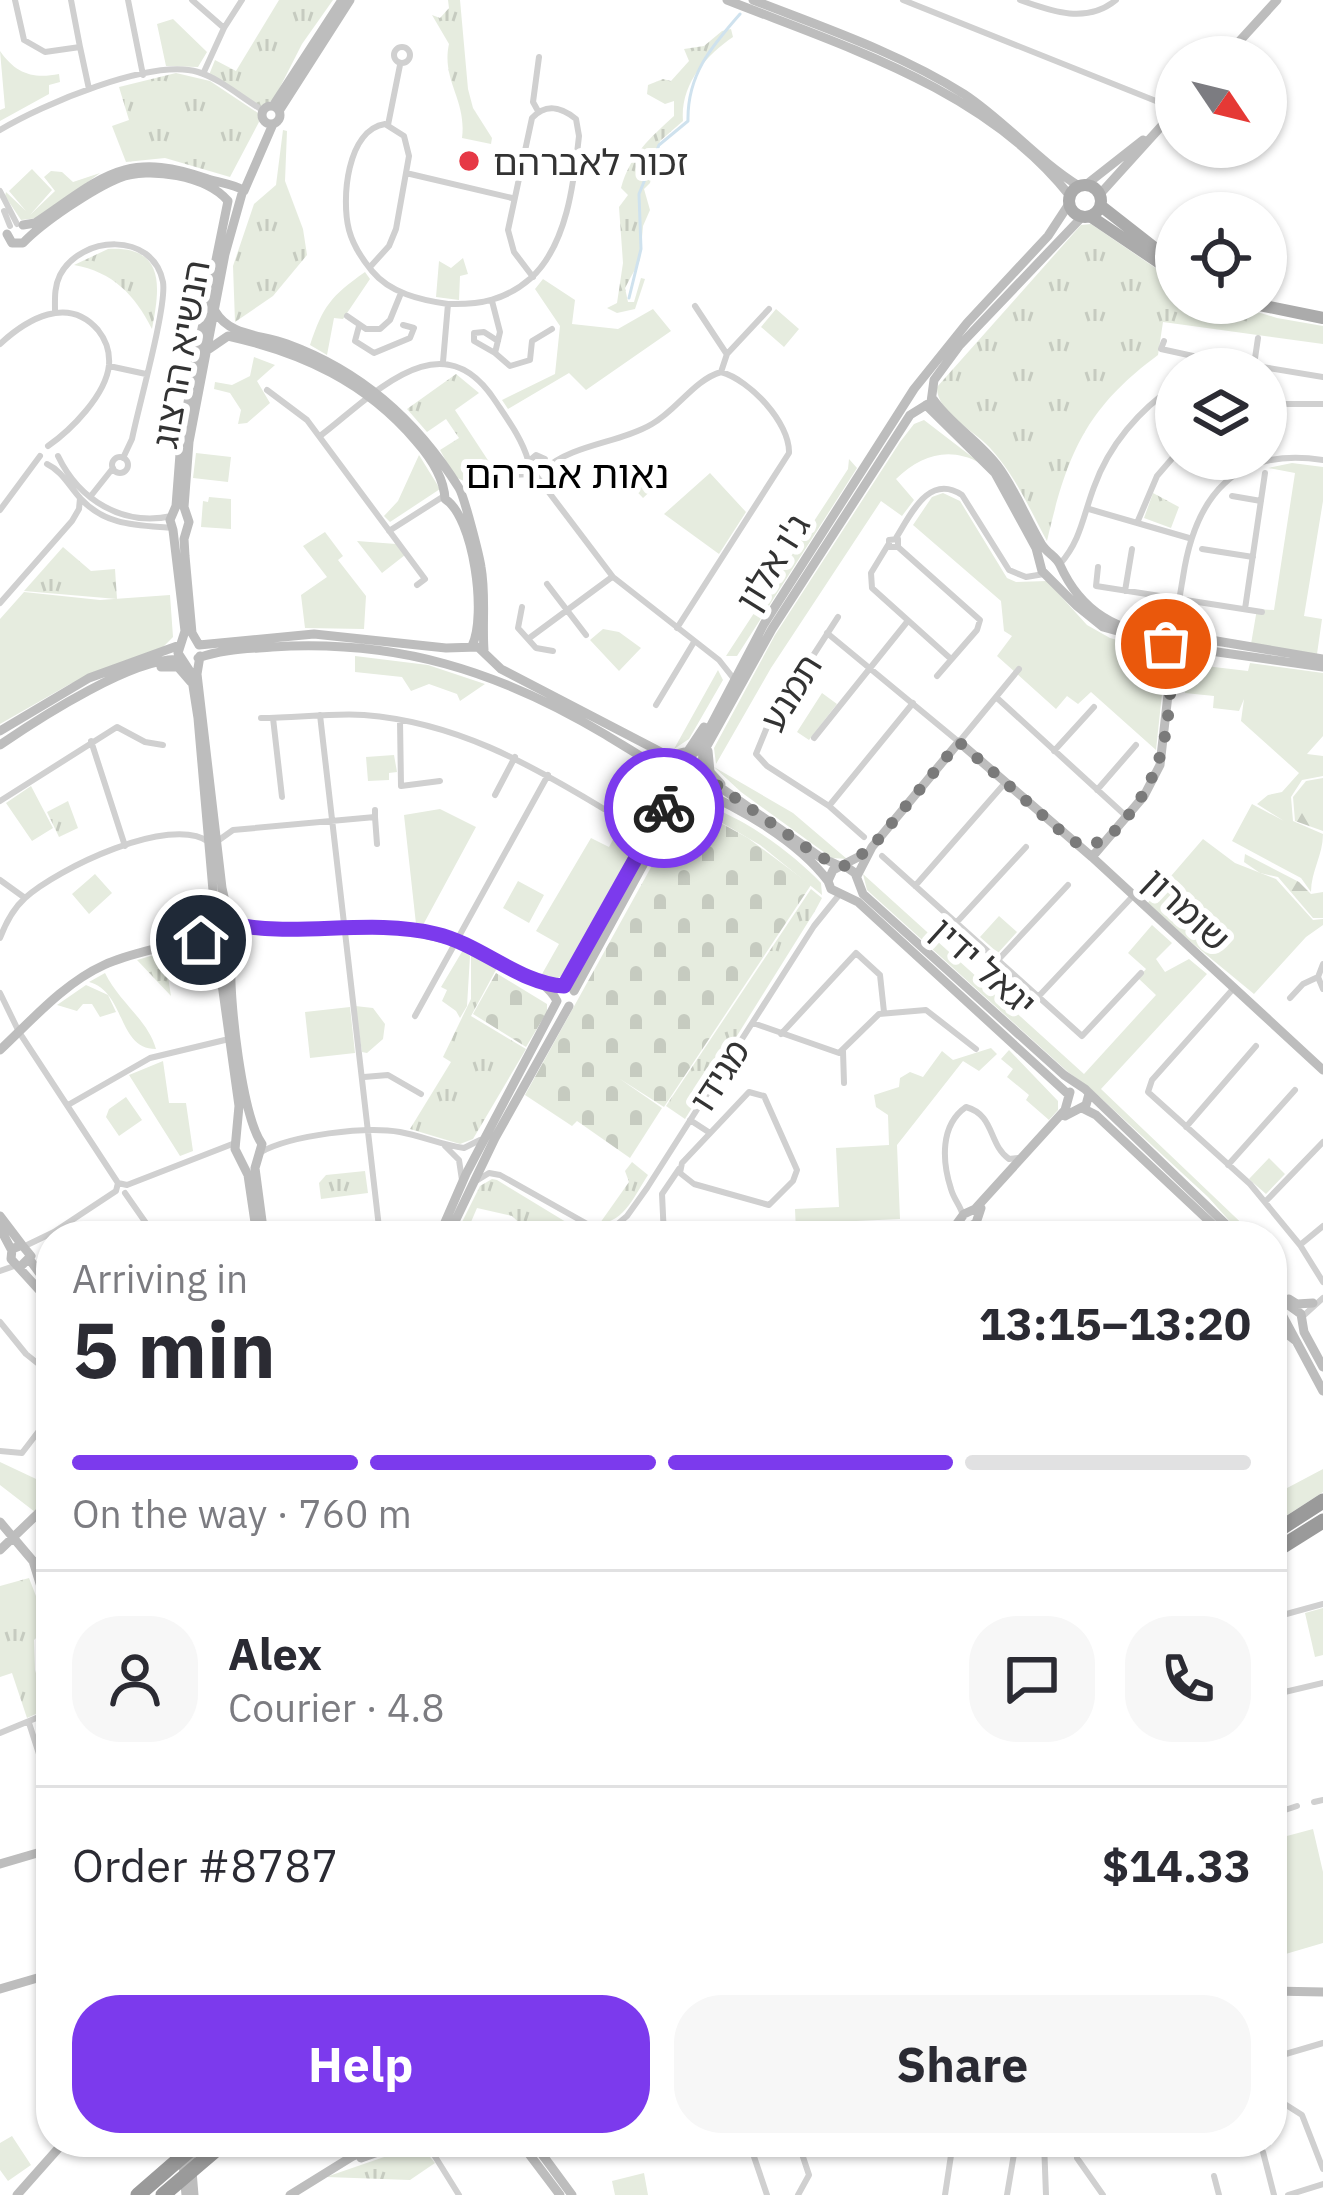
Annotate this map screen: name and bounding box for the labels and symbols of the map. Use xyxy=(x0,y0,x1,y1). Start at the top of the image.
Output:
north arrow xyxy=(1155,36,1287,168)
place label: זכור לאברהם xyxy=(493,138,688,185)
marker: זכור לאברהם xyxy=(456,148,482,174)
street label: הנשיא הרצוג xyxy=(140,256,220,452)
district label: נאות אברהם xyxy=(465,448,669,499)
street label: ג'ו אלון xyxy=(724,505,820,619)
pin xyxy=(1115,593,1217,695)
street label: תמנע xyxy=(748,645,832,739)
courier xyxy=(604,748,724,868)
street label: שומרון xyxy=(1134,857,1240,961)
pin xyxy=(150,889,252,991)
street label: יגאל ידין xyxy=(921,906,1047,1026)
street label: מגידו xyxy=(678,1030,760,1120)

